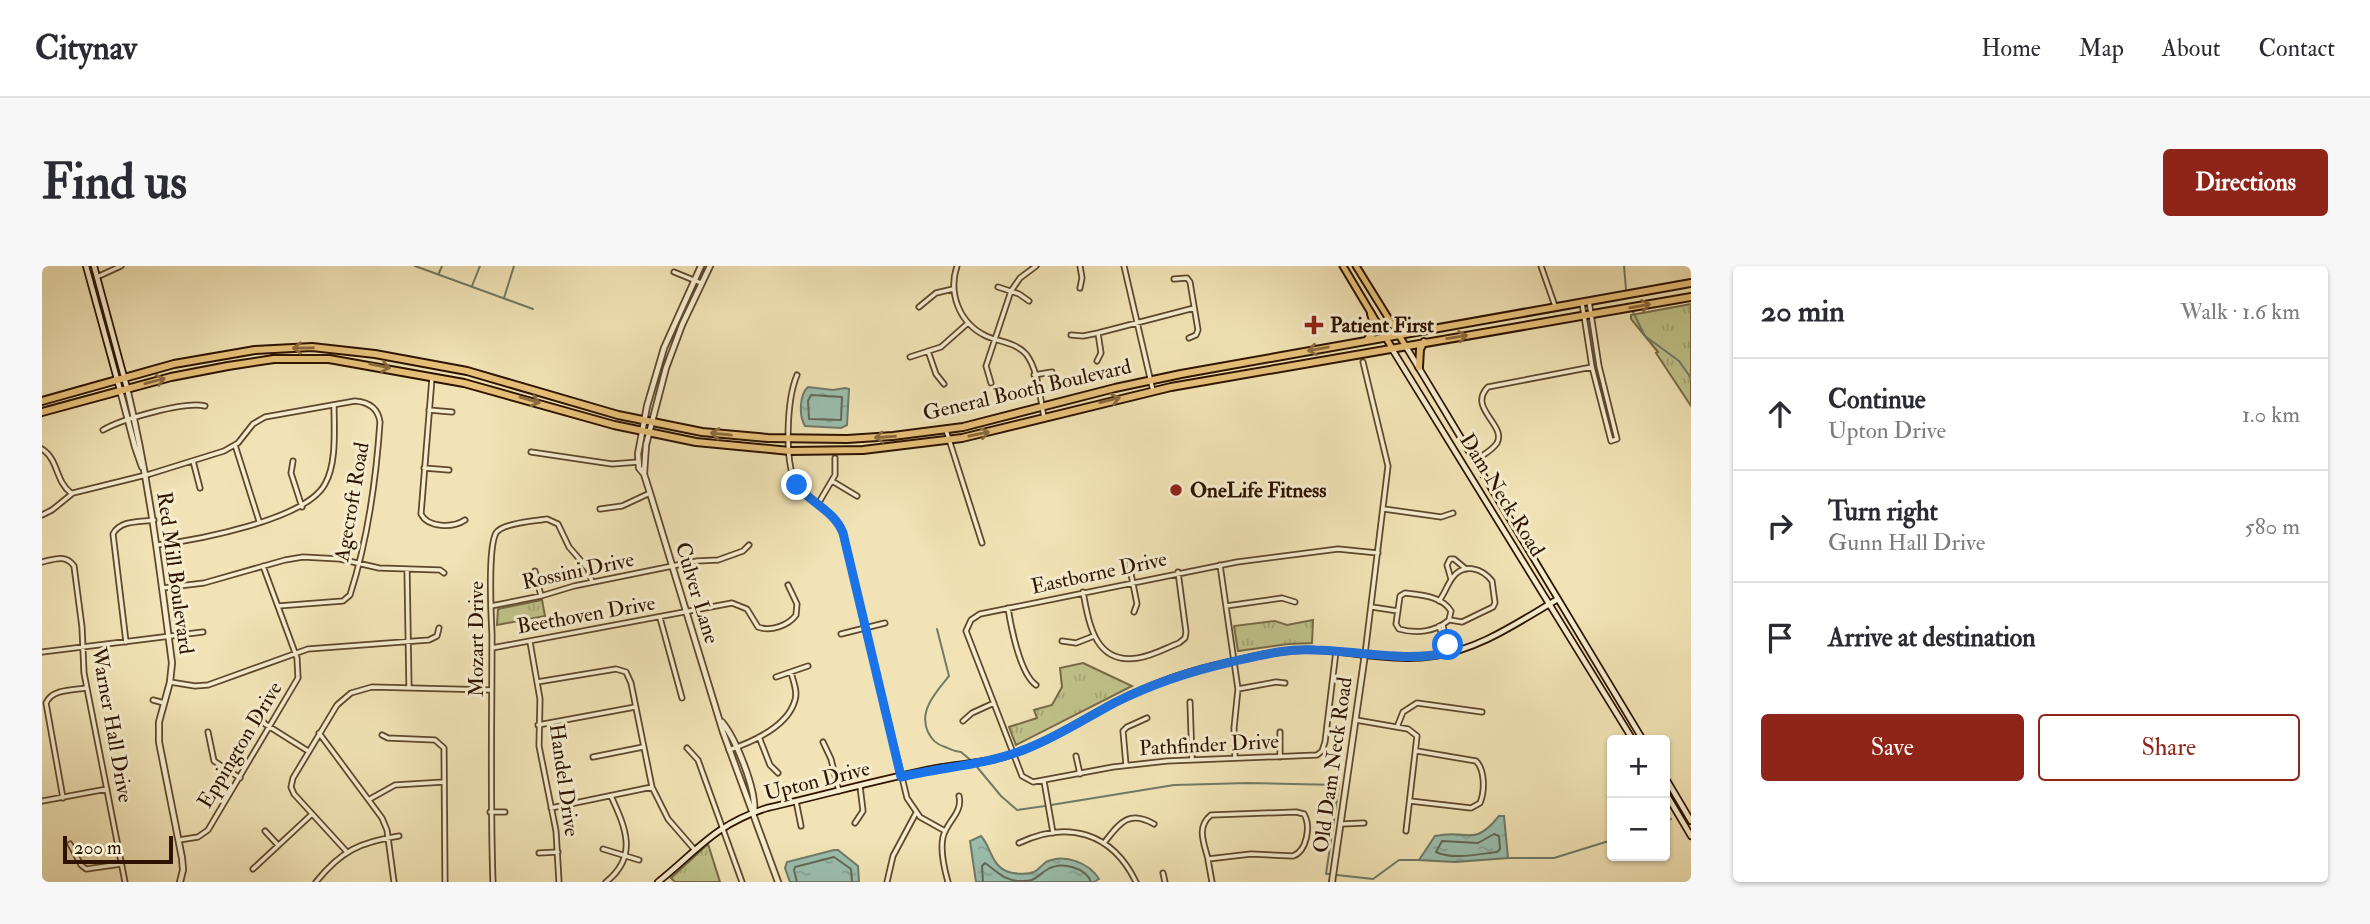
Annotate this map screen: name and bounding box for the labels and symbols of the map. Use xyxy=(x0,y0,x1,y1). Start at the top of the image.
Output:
one-way arrow xyxy=(1629,299,1651,312)
place label: Patient First xyxy=(1330,312,1434,339)
marker: Patient First xyxy=(1304,315,1324,335)
one-way arrow xyxy=(1445,330,1468,343)
one-way arrow xyxy=(291,341,314,354)
one-way arrow xyxy=(1307,343,1330,357)
street label: General Booth Boulevard xyxy=(920,353,1134,427)
one-way arrow xyxy=(368,360,391,374)
one-way arrow xyxy=(143,374,166,387)
one-way arrow xyxy=(1099,393,1121,406)
one-way arrow xyxy=(519,395,541,408)
one-way arrow xyxy=(710,427,732,440)
one-way arrow xyxy=(967,427,990,441)
street label: Dam Neck Road xyxy=(1453,428,1551,562)
one-way arrow xyxy=(874,431,897,444)
street label: Agecroft Road xyxy=(328,440,376,565)
route end xyxy=(781,469,812,500)
place label: OneLife Fitness xyxy=(1190,477,1326,504)
marker: OneLife Fitness xyxy=(1168,482,1184,498)
street label: Red Mill Boulevard xyxy=(150,490,200,657)
street label: Culver Lane xyxy=(669,539,725,647)
street label: Eastborne Drive xyxy=(1029,545,1170,601)
street label: Rossini Drive xyxy=(520,546,637,596)
street label: Mozart Drive xyxy=(463,581,490,697)
street label: Beethoven Drive xyxy=(515,590,658,640)
route start xyxy=(1432,629,1463,660)
street label: Warner Hall Drive xyxy=(85,644,139,805)
street label: Old Dam Neck Road xyxy=(1307,675,1359,855)
street label: Eppington Drive xyxy=(192,676,289,813)
street label: Handel Drive xyxy=(543,722,585,838)
street label: Pathfinder Drive xyxy=(1138,728,1280,762)
street label: Upton Drive xyxy=(761,755,873,807)
scale bar xyxy=(63,833,173,865)

